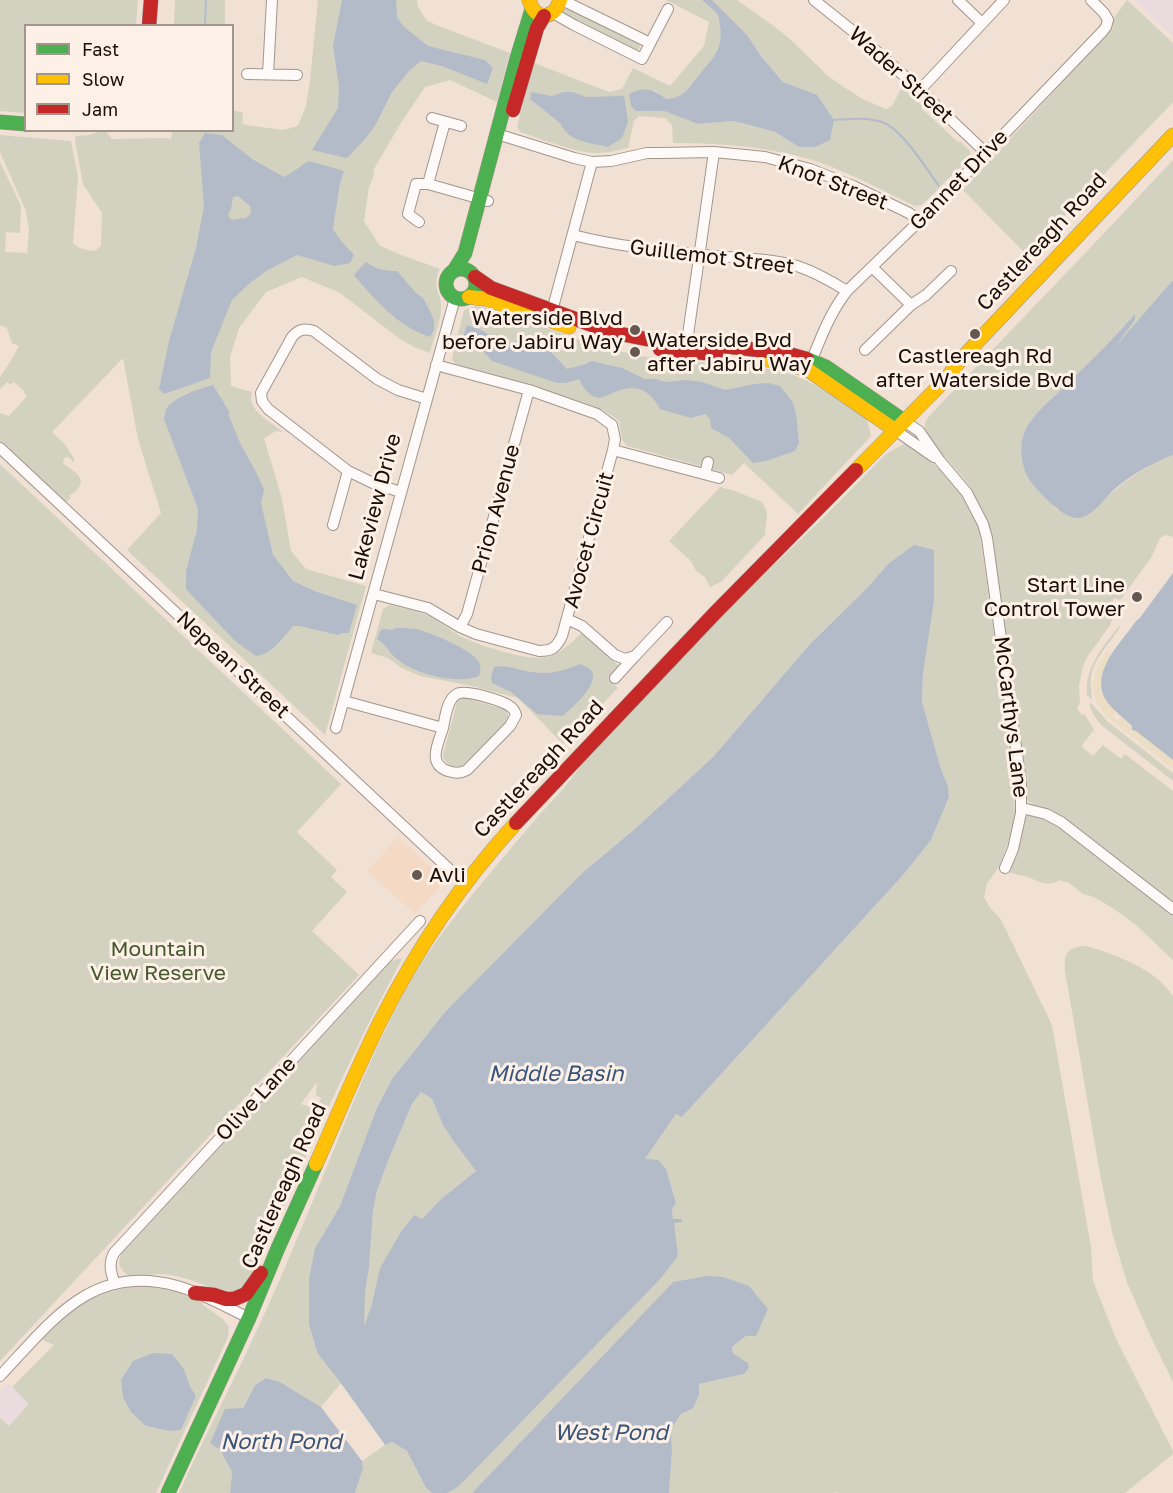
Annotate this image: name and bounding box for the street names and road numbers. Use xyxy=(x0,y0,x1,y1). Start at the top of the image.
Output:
street label: Wader Street xyxy=(844,22,958,128)
street label: Gannet Drive xyxy=(905,124,1013,236)
street label: Knot Street xyxy=(774,150,892,216)
street label: Castlereagh Road xyxy=(972,168,1112,316)
street label: Guillemot Street xyxy=(628,234,796,280)
street label: Lakeview Drive xyxy=(343,431,407,583)
street label: Prion Avenue xyxy=(467,442,525,576)
street label: Avocet Circuit xyxy=(559,469,619,611)
street label: Nepean Street xyxy=(171,606,295,724)
street label: McCarthys Lane xyxy=(989,635,1033,799)
street label: Castlereagh Road xyxy=(469,695,609,843)
street label: Olive Lane xyxy=(211,1052,301,1146)
street label: Castlereagh Road xyxy=(236,1099,332,1273)

